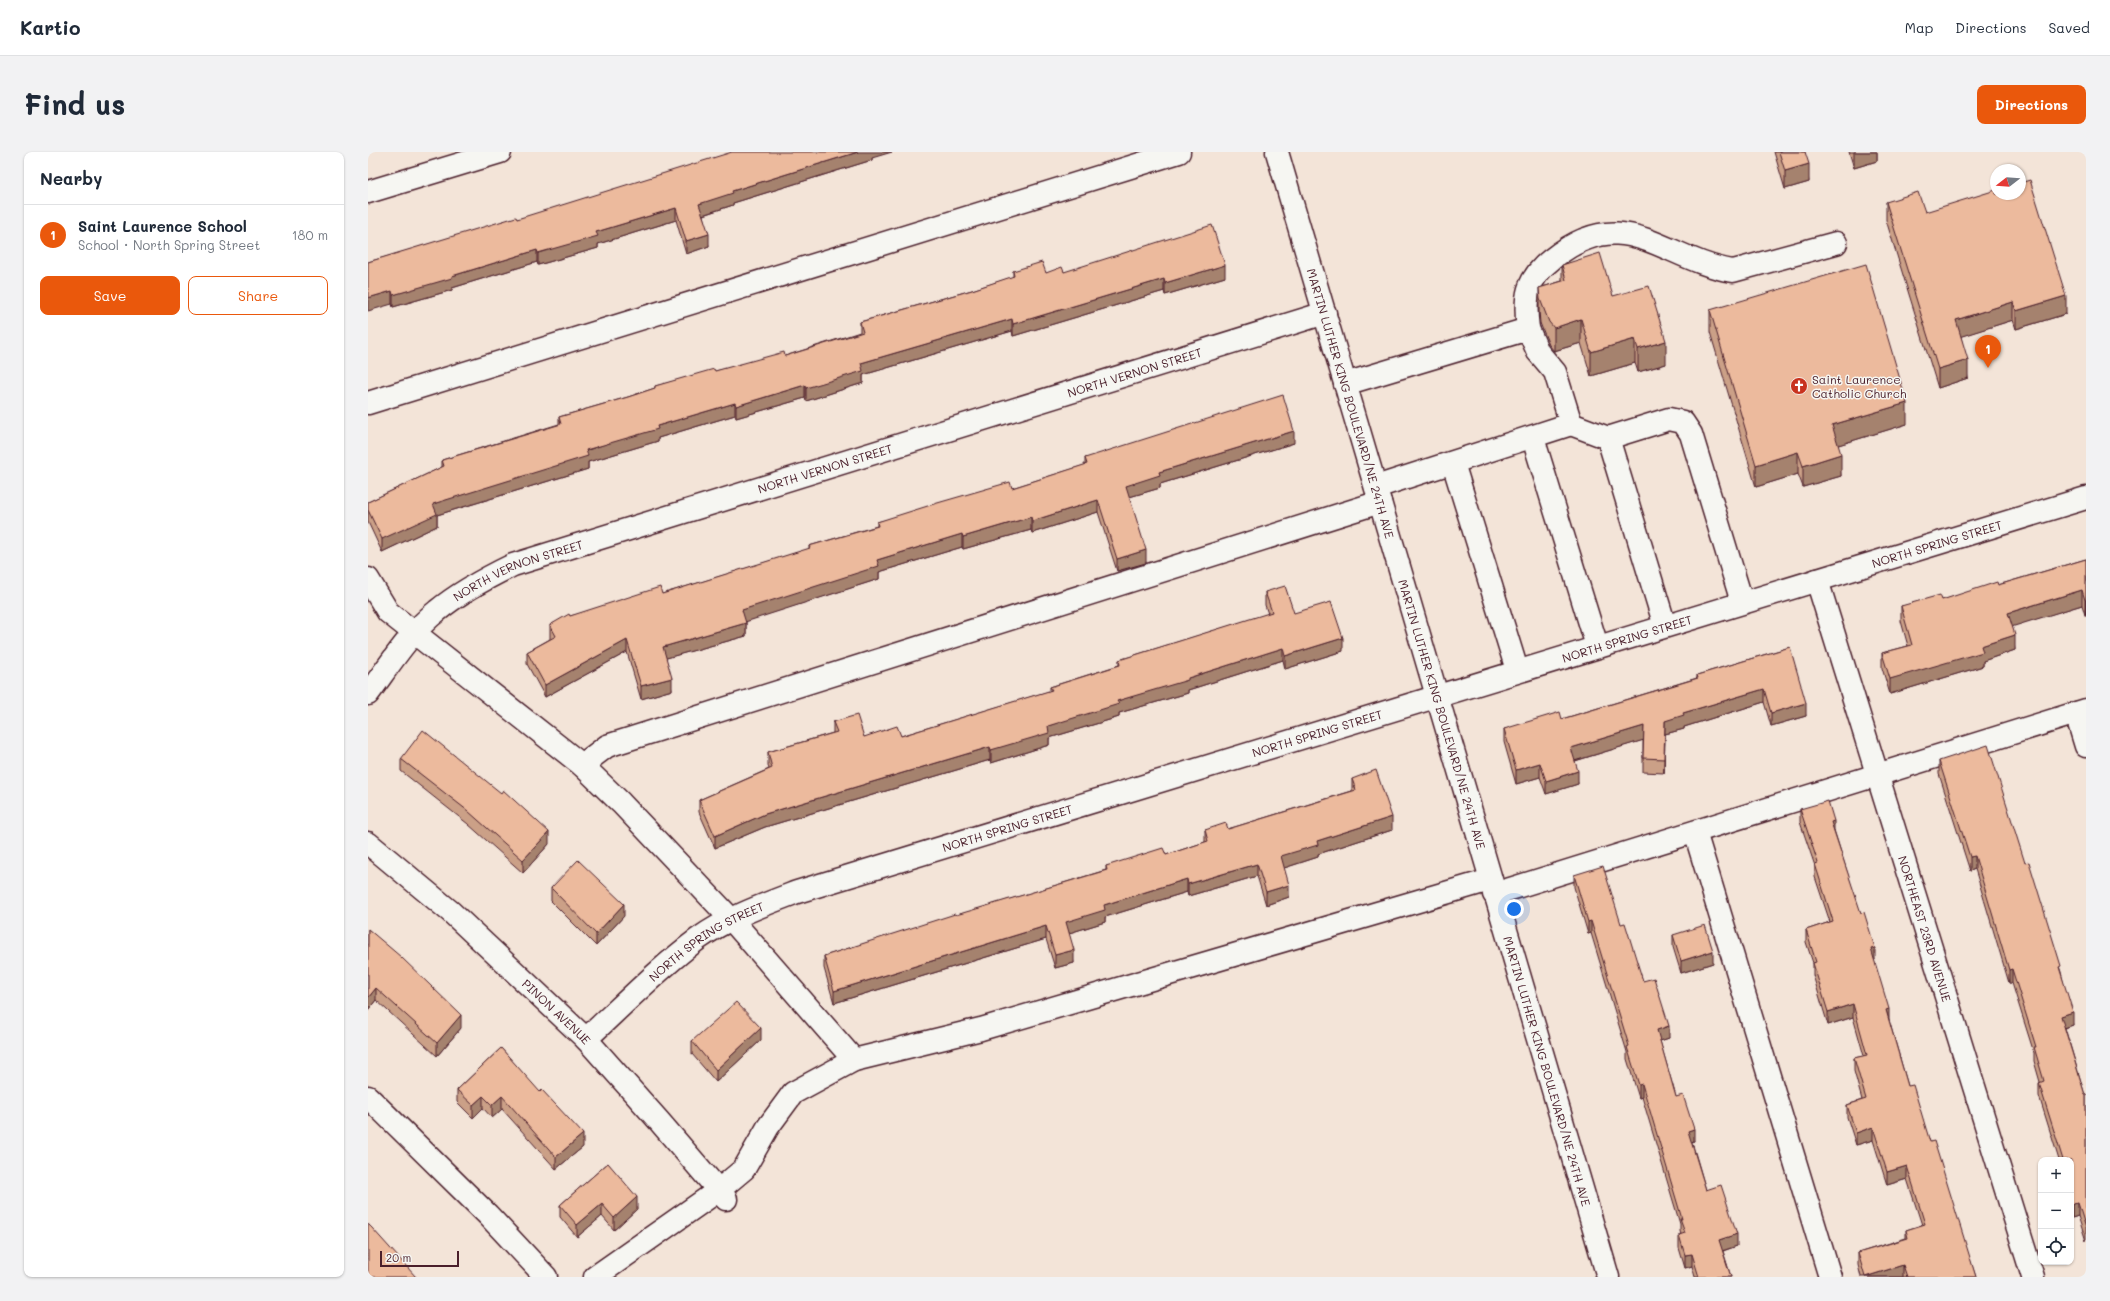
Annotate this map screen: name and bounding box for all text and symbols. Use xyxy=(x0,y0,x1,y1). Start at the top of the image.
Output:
text: Kartio xyxy=(20,15,80,40)
text: Map xyxy=(1905,18,1933,37)
text: Directions xyxy=(1955,18,2026,37)
text: Saved xyxy=(2048,18,2090,37)
button: Directions xyxy=(1977,85,2086,124)
text: Find us xyxy=(24,86,125,122)
north arrow xyxy=(1990,164,2026,200)
text: Nearby xyxy=(40,167,102,189)
text: Saint Laurence School xyxy=(78,216,247,236)
text: 1 xyxy=(50,226,56,243)
text: 180 m xyxy=(292,226,328,243)
text: School · North Spring Street xyxy=(78,236,260,253)
street label: MARTIN LUTHER KING BOULEVARD/NE 24TH AVE xyxy=(1304,266,1398,540)
button: Save xyxy=(40,276,180,315)
button: Share xyxy=(188,276,328,315)
pin: 1 xyxy=(1975,335,2001,368)
street label: NORTH VERNON STREET xyxy=(1065,344,1204,401)
place label: Saint Laurence Catholic Church xyxy=(1812,371,1907,401)
church icon: Saint Laurence Catholic Church xyxy=(1789,376,1809,396)
street label: NORTH VERNON STREET xyxy=(756,440,895,497)
street label: NORTH SPRING STREET xyxy=(1870,516,2004,571)
street label: NORTH VERNON STREET xyxy=(450,536,585,605)
street label: MARTIN LUTHER KING BOULEVARD/NE 24TH AVE xyxy=(1395,577,1490,851)
street label: NORTH SPRING STREET xyxy=(1560,611,1694,666)
street label: NORTH SPRING STREET xyxy=(1250,705,1385,760)
street label: NORTH SPRING STREET xyxy=(940,800,1075,855)
street label: NORTHEAST 23RD AVENUE xyxy=(1895,854,1955,1004)
street label: NORTH SPRING STREET xyxy=(645,898,766,985)
your location xyxy=(1504,899,1524,919)
street label: MARTIN LUTHER KING BOULEVARD/NE 24TH AVE xyxy=(1500,934,1595,1208)
street label: PINON AVENUE xyxy=(519,975,595,1047)
map controls xyxy=(2038,1157,2074,1265)
button: + xyxy=(2038,1157,2074,1193)
button: − xyxy=(2038,1193,2074,1229)
button: locate xyxy=(2038,1229,2074,1265)
scale bar xyxy=(380,1249,459,1268)
text: 20 m xyxy=(386,1250,411,1265)

